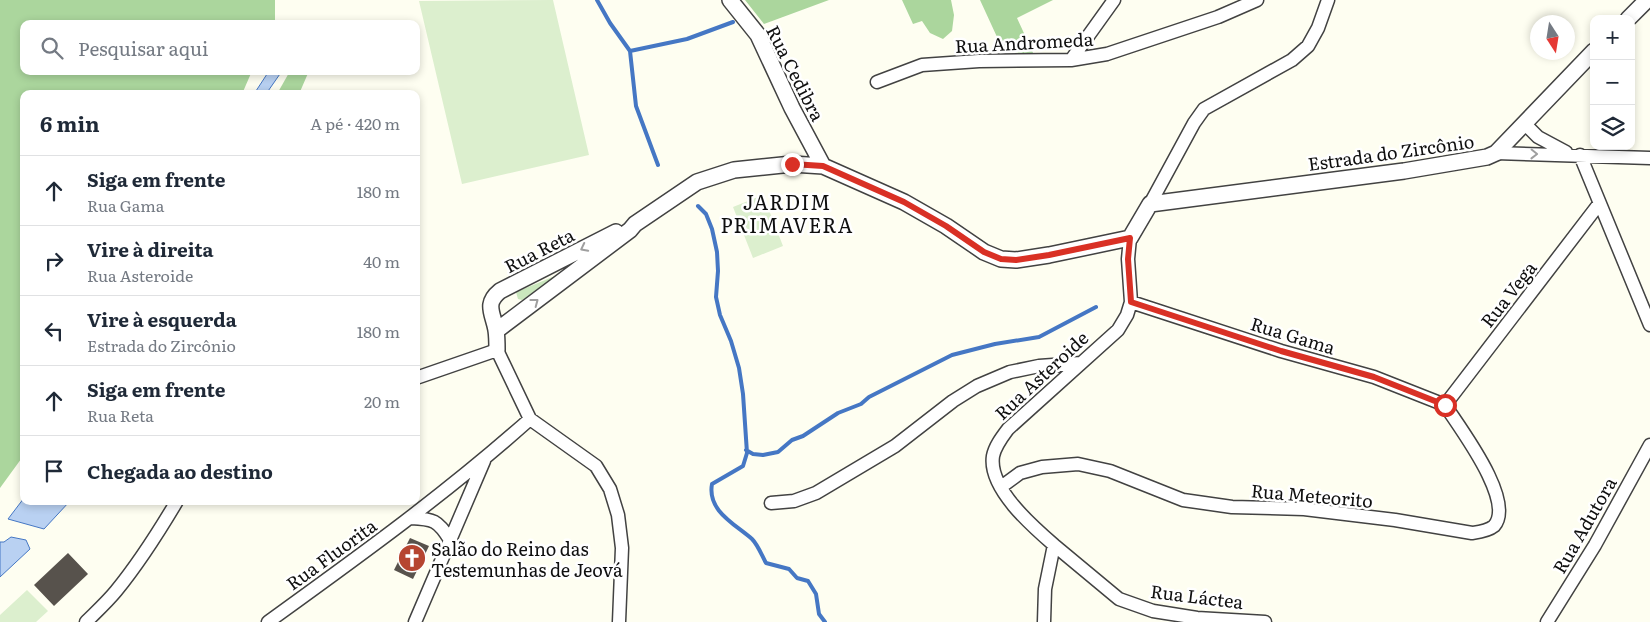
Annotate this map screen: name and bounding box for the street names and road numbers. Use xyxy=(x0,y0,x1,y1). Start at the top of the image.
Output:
street label: Rua Cedibra xyxy=(760,20,832,126)
street label: Rua Andromeda xyxy=(954,25,1094,59)
street label: Estrada do Zircônio xyxy=(1306,127,1476,177)
street label: Rua Reta xyxy=(499,221,579,279)
street label: Rua Vega xyxy=(1474,255,1543,333)
street label: Rua Gama xyxy=(1247,309,1339,361)
street label: Rua Asteroide xyxy=(988,324,1094,426)
street label: Rua Adutora xyxy=(1545,471,1623,578)
street label: Rua Meteorito xyxy=(1250,476,1374,514)
street label: Rua Fluorita xyxy=(280,512,382,596)
street label: Rua Láctea xyxy=(1149,577,1245,615)

